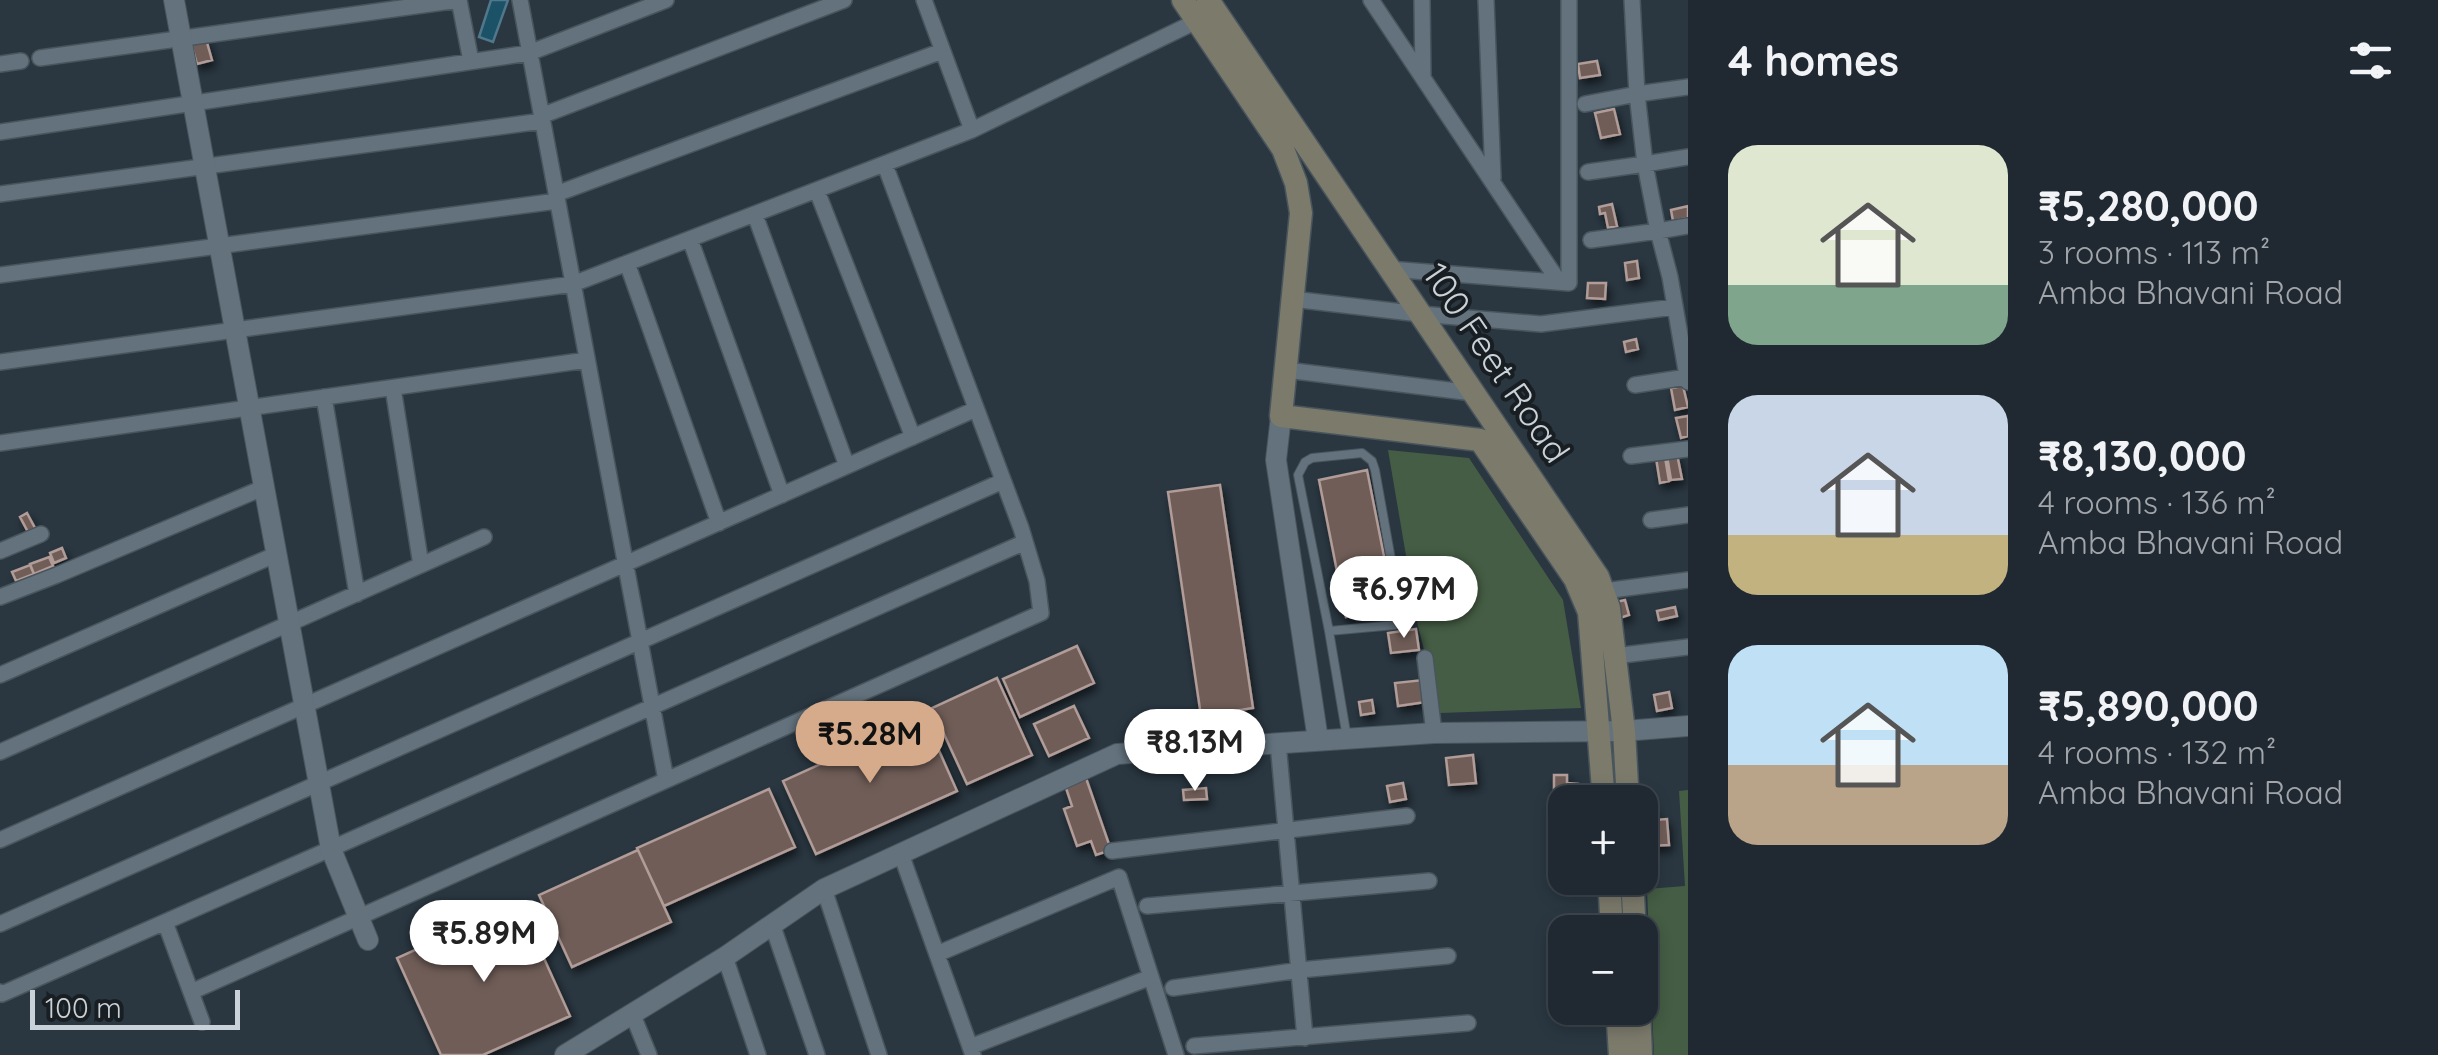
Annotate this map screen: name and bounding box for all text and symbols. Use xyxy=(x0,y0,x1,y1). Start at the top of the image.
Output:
icon: filters xyxy=(2343,33,2398,88)
text: 4 homes xyxy=(1728,34,1899,87)
text: ₹5,280,000 xyxy=(2038,179,2259,232)
icon: home xyxy=(1808,185,1928,305)
text: 3 rooms · 113 m² xyxy=(2038,232,2270,272)
street label: 100 Feet Road xyxy=(1414,254,1580,471)
text: Amba Bhavani Road xyxy=(2038,272,2343,312)
text: ₹8,130,000 xyxy=(2038,429,2246,482)
icon: home xyxy=(1808,435,1928,555)
text: 4 rooms · 136 m² xyxy=(2038,482,2276,522)
text: Amba Bhavani Road xyxy=(2038,522,2343,562)
pin: ₹6.97M xyxy=(1323,556,1485,641)
text: ₹6.97M xyxy=(1352,568,1456,608)
text: ₹5,890,000 xyxy=(2038,679,2259,732)
icon: home xyxy=(1808,685,1928,805)
pin: ₹5.28M xyxy=(789,701,951,786)
pin: ₹8.13M xyxy=(1114,709,1276,794)
text: ₹5.28M xyxy=(818,713,922,753)
text: ₹8.13M xyxy=(1146,721,1244,761)
text: 4 rooms · 132 m² xyxy=(2038,732,2276,772)
text: Amba Bhavani Road xyxy=(2038,772,2343,812)
map controls xyxy=(1548,785,1658,1025)
button: + xyxy=(1548,785,1658,895)
pin: ₹5.89M xyxy=(403,900,565,985)
text: ₹5.89M xyxy=(432,912,536,952)
button: − xyxy=(1548,915,1658,1025)
scale bar xyxy=(30,985,240,1030)
text: 100 m xyxy=(45,990,122,1025)

